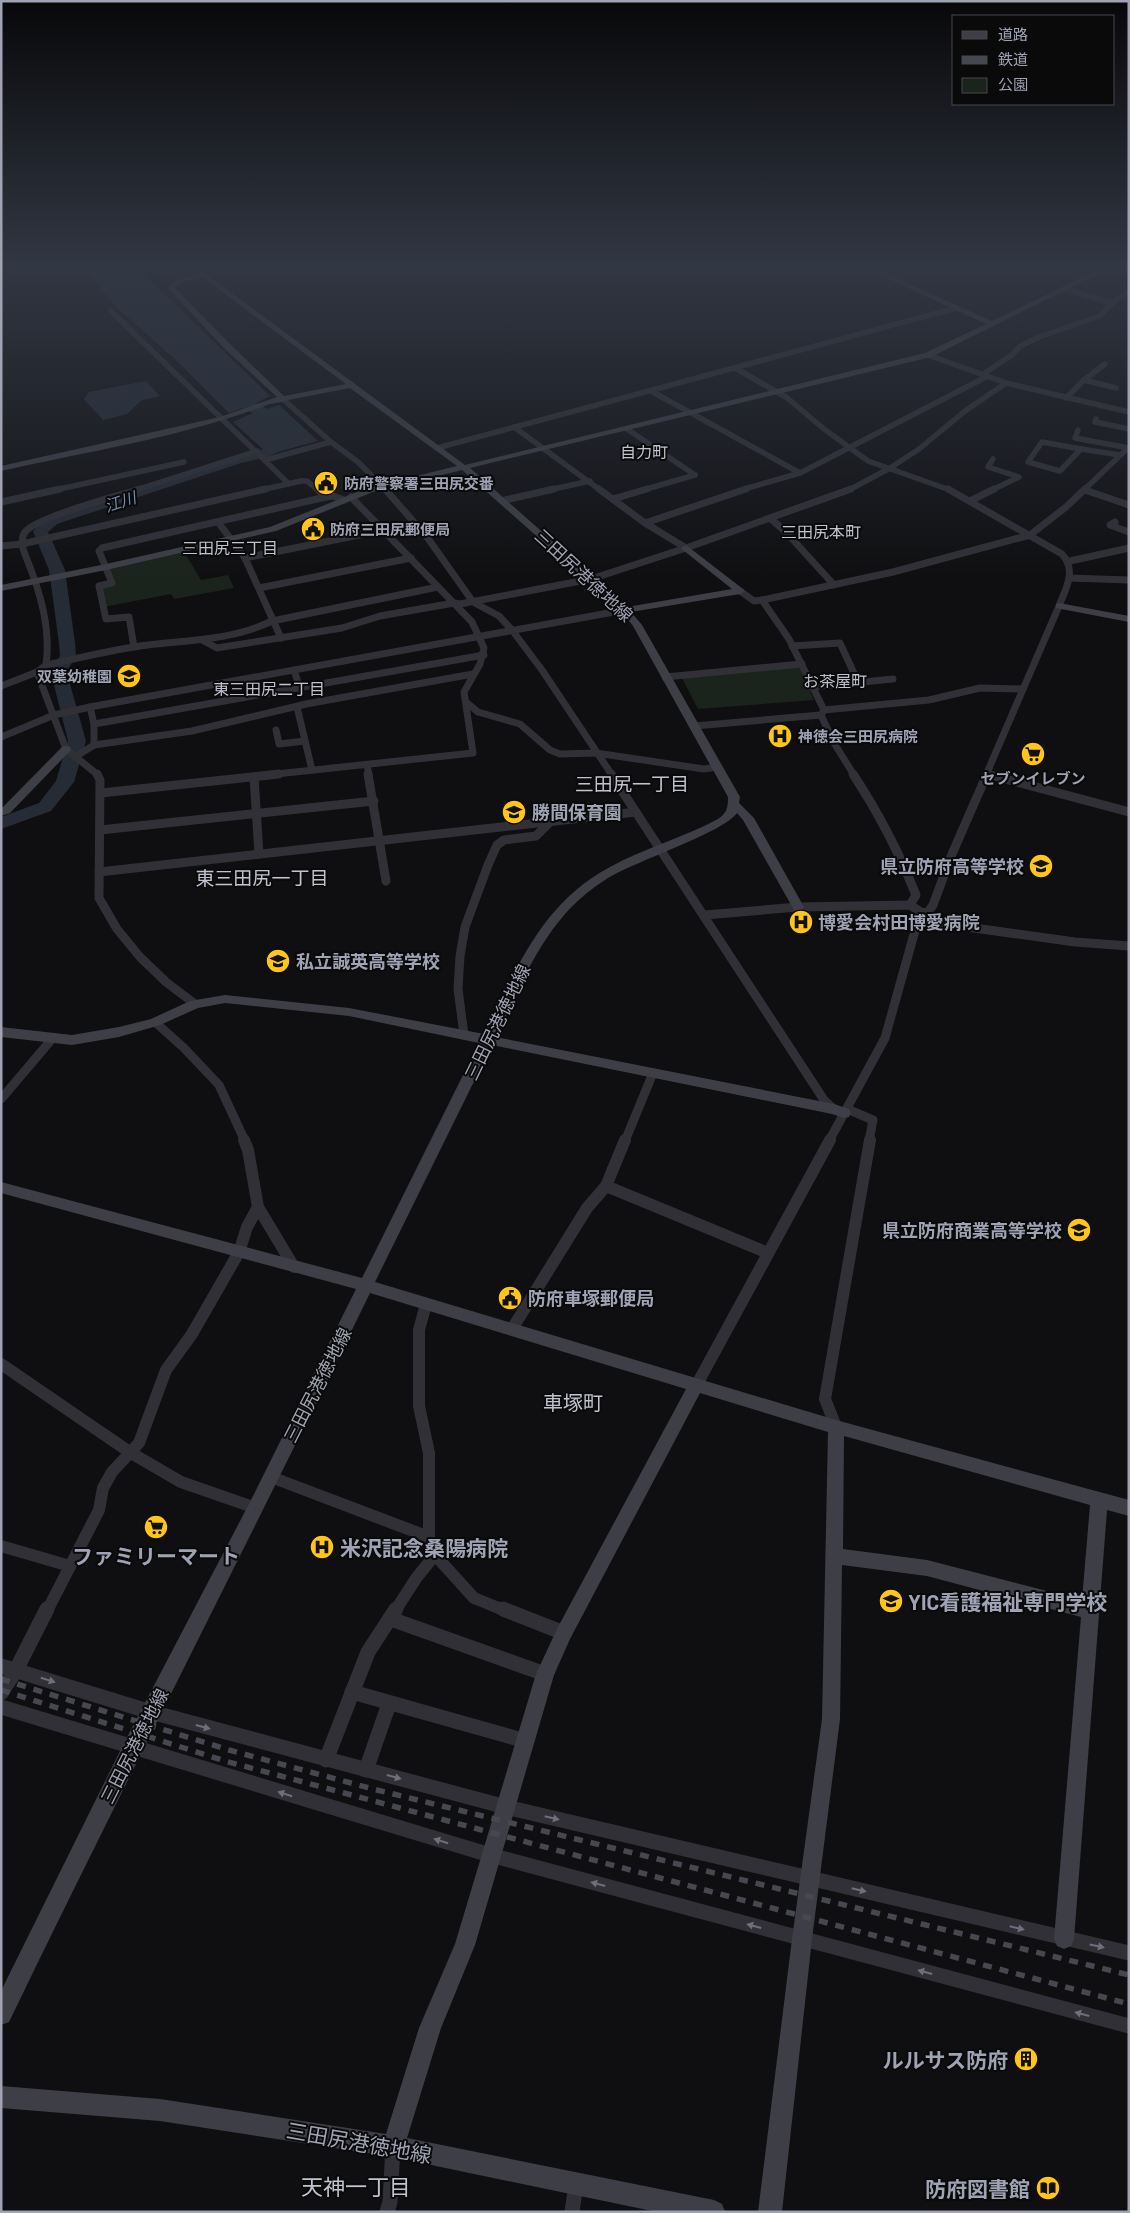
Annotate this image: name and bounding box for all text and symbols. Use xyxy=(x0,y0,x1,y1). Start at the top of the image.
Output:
legend xyxy=(952,15,1115,105)
text: 道路 xyxy=(998,25,1028,43)
text: 鉄道 xyxy=(998,50,1028,68)
text: 公園 xyxy=(998,75,1028,93)
district label: 自力町 xyxy=(620,442,668,461)
public building icon: 防府警察署三田尻交番 xyxy=(313,470,339,496)
place label: 防府警察署三田尻交番 xyxy=(344,474,494,492)
water label: 江川 xyxy=(102,486,140,515)
public building icon: 防府三田尻郵便局 xyxy=(300,516,326,542)
place label: 防府三田尻郵便局 xyxy=(330,520,450,538)
district label: 三田尻本町 xyxy=(781,522,861,541)
street label: 三田尻港徳地線 xyxy=(530,524,638,626)
district label: 三田尻三丁目 xyxy=(182,538,278,557)
school or university icon: 双葉幼稚園 xyxy=(116,663,142,689)
place label: 双葉幼稚園 xyxy=(37,667,112,685)
district label: お茶屋町 xyxy=(803,671,867,690)
district label: 東三田尻二丁目 xyxy=(213,679,325,698)
hospital icon: 神徳会三田尻病院 xyxy=(767,723,793,749)
place label: 神徳会三田尻病院 xyxy=(797,727,918,745)
supermarket icon: セブンイレブン xyxy=(1020,741,1046,767)
place label: セブンイレブン xyxy=(980,769,1086,787)
district label: 三田尻一丁目 xyxy=(575,772,689,795)
school or university icon: 勝間保育園 xyxy=(501,799,527,825)
place label: 勝間保育園 xyxy=(532,801,622,823)
school or university icon: 県立防府高等学校 xyxy=(1028,853,1054,879)
place label: 県立防府高等学校 xyxy=(880,855,1024,877)
district label: 東三田尻一丁目 xyxy=(195,866,329,889)
hospital icon: 博愛会村田博愛病院 xyxy=(788,909,814,935)
place label: 博愛会村田博愛病院 xyxy=(818,911,980,933)
school or university icon: 私立誠英高等学校 xyxy=(265,948,291,974)
place label: 私立誠英高等学校 xyxy=(296,950,440,972)
street label: 三田尻港徳地線 xyxy=(459,961,535,1083)
school or university icon: 県立防府商業高等学校 xyxy=(1066,1217,1092,1243)
place label: 県立防府商業高等学校 xyxy=(882,1219,1062,1241)
public building icon: 防府車塚郵便局 xyxy=(497,1285,523,1311)
place label: 防府車塚郵便局 xyxy=(528,1287,654,1309)
street label: 三田尻港徳地線 xyxy=(279,1324,355,1446)
district label: 車塚町 xyxy=(543,1390,603,1414)
supermarket icon: ファミリーマート xyxy=(143,1514,169,1540)
hospital icon: 米沢記念桑陽病院 xyxy=(309,1534,335,1560)
place label: 米沢記念桑陽病院 xyxy=(340,1535,508,1560)
place label: ファミリーマート xyxy=(72,1543,240,1568)
school or university icon: YIC看護福祉専門学校 xyxy=(878,1588,904,1614)
place label: YIC看護福祉専門学校 xyxy=(908,1589,1107,1614)
one-way arrow xyxy=(40,1677,55,1685)
street label: 三田尻港徳地線 xyxy=(96,1685,172,1807)
one-way arrow xyxy=(196,1723,211,1731)
one-way arrow xyxy=(387,1774,402,1782)
one-way arrow xyxy=(278,1789,293,1797)
one-way arrow xyxy=(544,1814,559,1822)
one-way arrow xyxy=(433,1836,448,1844)
one-way arrow xyxy=(590,1880,605,1888)
one-way arrow xyxy=(851,1886,866,1894)
one-way arrow xyxy=(747,1922,762,1930)
one-way arrow xyxy=(1009,1924,1024,1932)
one-way arrow xyxy=(1089,1942,1104,1950)
one-way arrow xyxy=(917,1968,932,1976)
one-way arrow xyxy=(1074,2010,1089,2018)
building icon: ルルサス防府 xyxy=(1013,2046,1039,2072)
place label: ルルサス防府 xyxy=(882,2047,1008,2072)
street label: 三田尻港徳地線 xyxy=(284,2117,434,2167)
district label: 天神一丁目 xyxy=(301,2173,411,2199)
library icon: 防府図書館 xyxy=(1035,2175,1061,2201)
place label: 防府図書館 xyxy=(925,2176,1030,2201)

